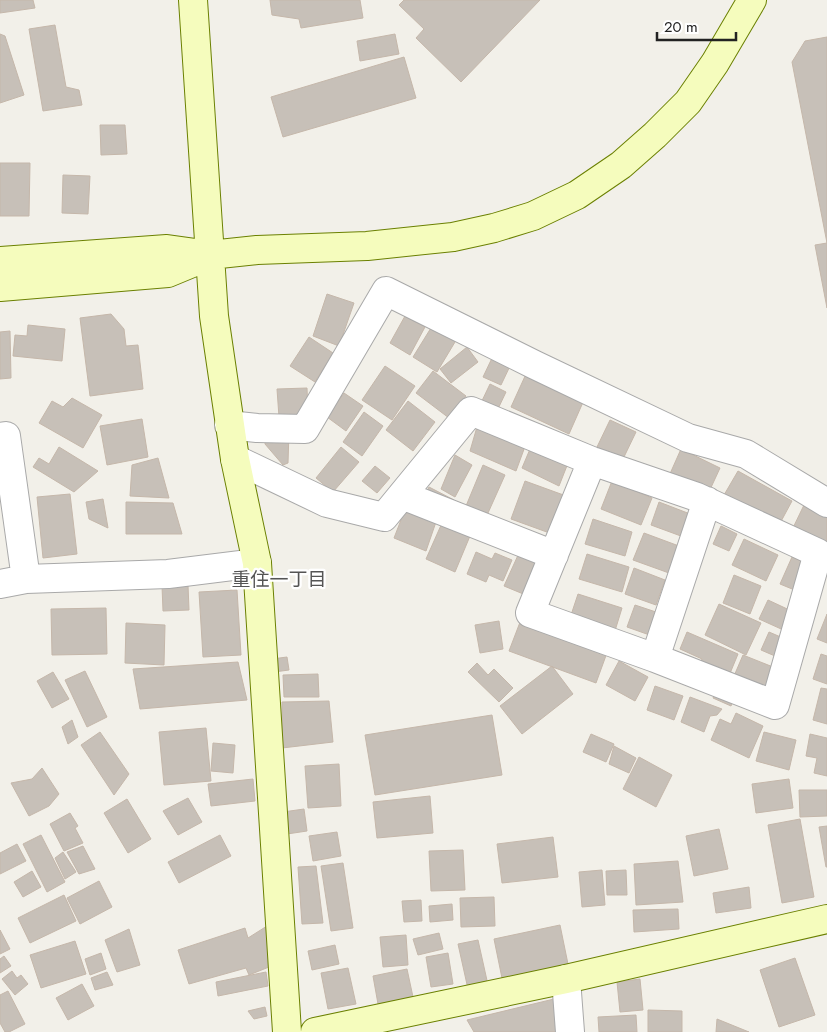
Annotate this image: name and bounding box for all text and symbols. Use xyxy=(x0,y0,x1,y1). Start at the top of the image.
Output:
scale bar xyxy=(657,10,736,42)
text: 20 m xyxy=(664,16,698,38)
district label: 重住一丁目 xyxy=(231,566,327,593)

